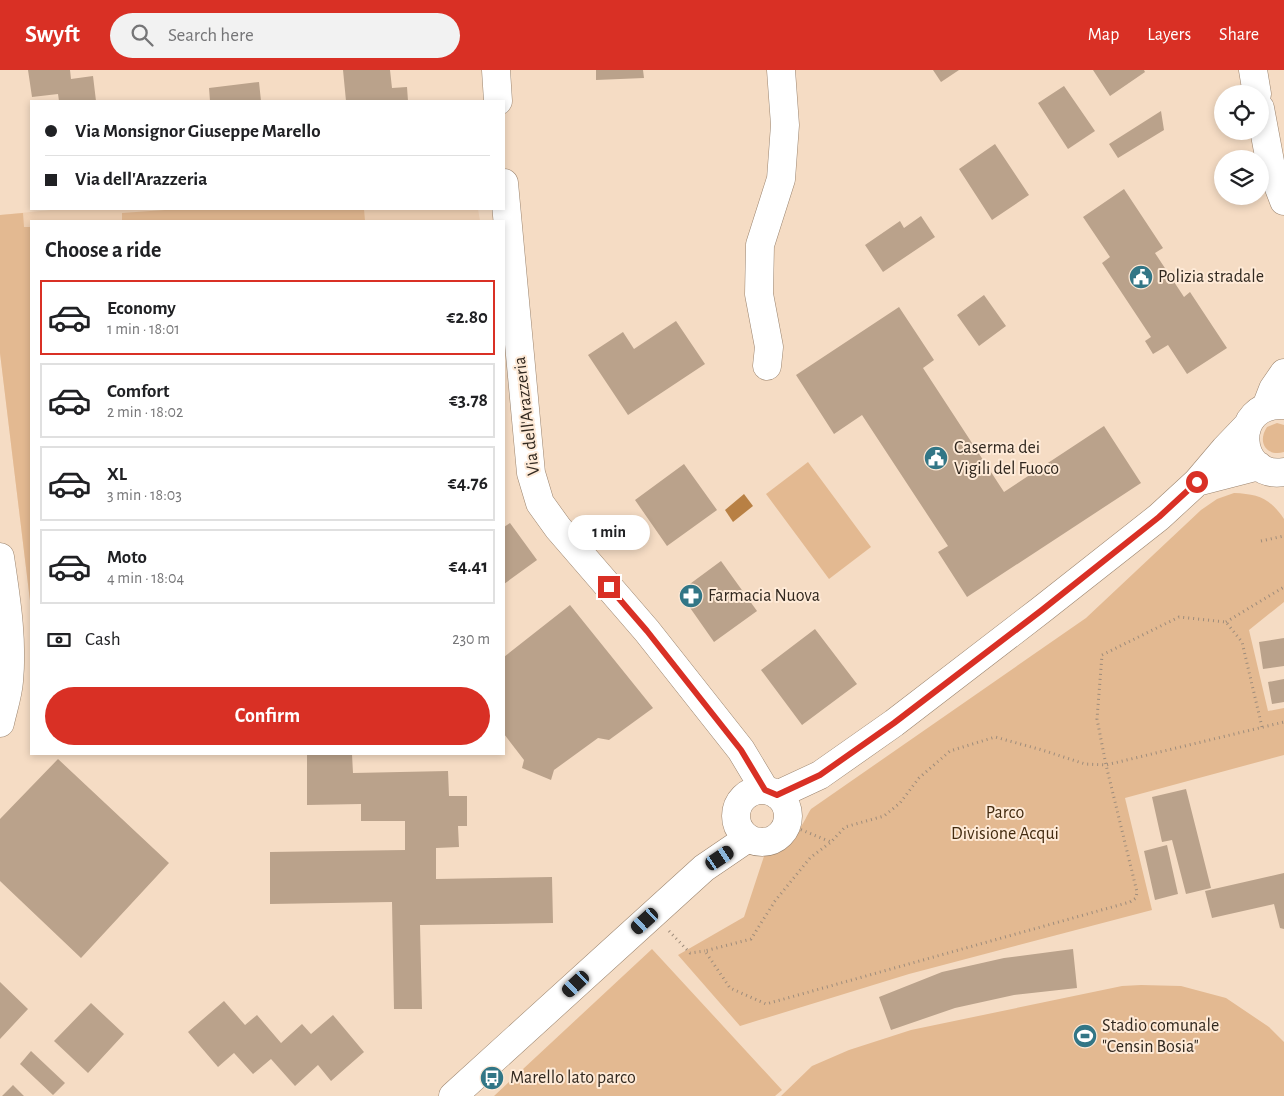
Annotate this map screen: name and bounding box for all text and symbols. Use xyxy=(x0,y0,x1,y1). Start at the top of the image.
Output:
search box xyxy=(110,13,460,58)
icon: search xyxy=(128,21,156,49)
text: Swyft xyxy=(25,23,80,47)
text: Search here xyxy=(168,26,254,45)
text: Map xyxy=(1088,26,1119,44)
text: Layers xyxy=(1147,26,1191,44)
text: Share xyxy=(1219,26,1259,44)
map controls xyxy=(1214,85,1269,205)
button: locate xyxy=(1214,85,1269,140)
text: Via Monsignor Giuseppe Marello xyxy=(75,122,321,141)
button: layers xyxy=(1214,150,1269,205)
text: Via dell'Arazzeria xyxy=(75,170,207,189)
text: Choose a ride xyxy=(45,239,161,261)
public building icon: Polizia stradale xyxy=(1128,264,1154,290)
place label: Polizia stradale xyxy=(1158,268,1264,286)
icon: car xyxy=(47,295,92,340)
text: Economy xyxy=(107,299,176,318)
text: €2.80 xyxy=(447,308,488,327)
text: 1 min · 18:01 xyxy=(107,321,180,337)
street label: Via dell'Arazzeria xyxy=(511,355,543,477)
icon: car xyxy=(47,378,92,423)
text: Comfort xyxy=(107,382,169,401)
text: €3.78 xyxy=(449,391,488,410)
text: 2 min · 18:02 xyxy=(107,404,183,420)
place label: Caserma dei Vigili del Fuoco xyxy=(954,439,1059,478)
public building icon: Caserma dei Vigili del Fuoco xyxy=(923,445,949,471)
icon: car xyxy=(47,461,92,506)
text: XL xyxy=(107,465,127,484)
route start xyxy=(1186,471,1208,493)
text: €4.76 xyxy=(448,474,488,493)
text: 3 min · 18:03 xyxy=(107,487,182,503)
callout: 1 min xyxy=(568,514,650,550)
text: 1 min xyxy=(592,524,626,540)
icon: car xyxy=(47,544,92,589)
text: Moto xyxy=(107,548,147,567)
text: €4.41 xyxy=(449,557,488,576)
text: 4 min · 18:04 xyxy=(107,570,184,586)
route end xyxy=(598,576,620,598)
pharmacy icon: Farmacia Nuova xyxy=(678,583,704,609)
place label: Farmacia Nuova xyxy=(708,587,820,605)
icon: cash xyxy=(45,626,73,654)
text: Cash xyxy=(85,630,121,649)
text: 230 m xyxy=(452,631,490,647)
button: Confirm xyxy=(45,687,490,745)
park label: Parco Divisione Acqui xyxy=(951,804,1059,843)
car xyxy=(703,843,736,873)
car xyxy=(628,905,661,937)
car xyxy=(559,968,592,1000)
place label: Stadio comunale "Censin Bosia" xyxy=(1102,1017,1219,1056)
sports icon: Stadio comunale "Censin Bosia" xyxy=(1072,1023,1098,1049)
bus stop icon: Marello lato parco xyxy=(479,1065,505,1091)
place label: Marello lato parco xyxy=(510,1069,636,1087)

